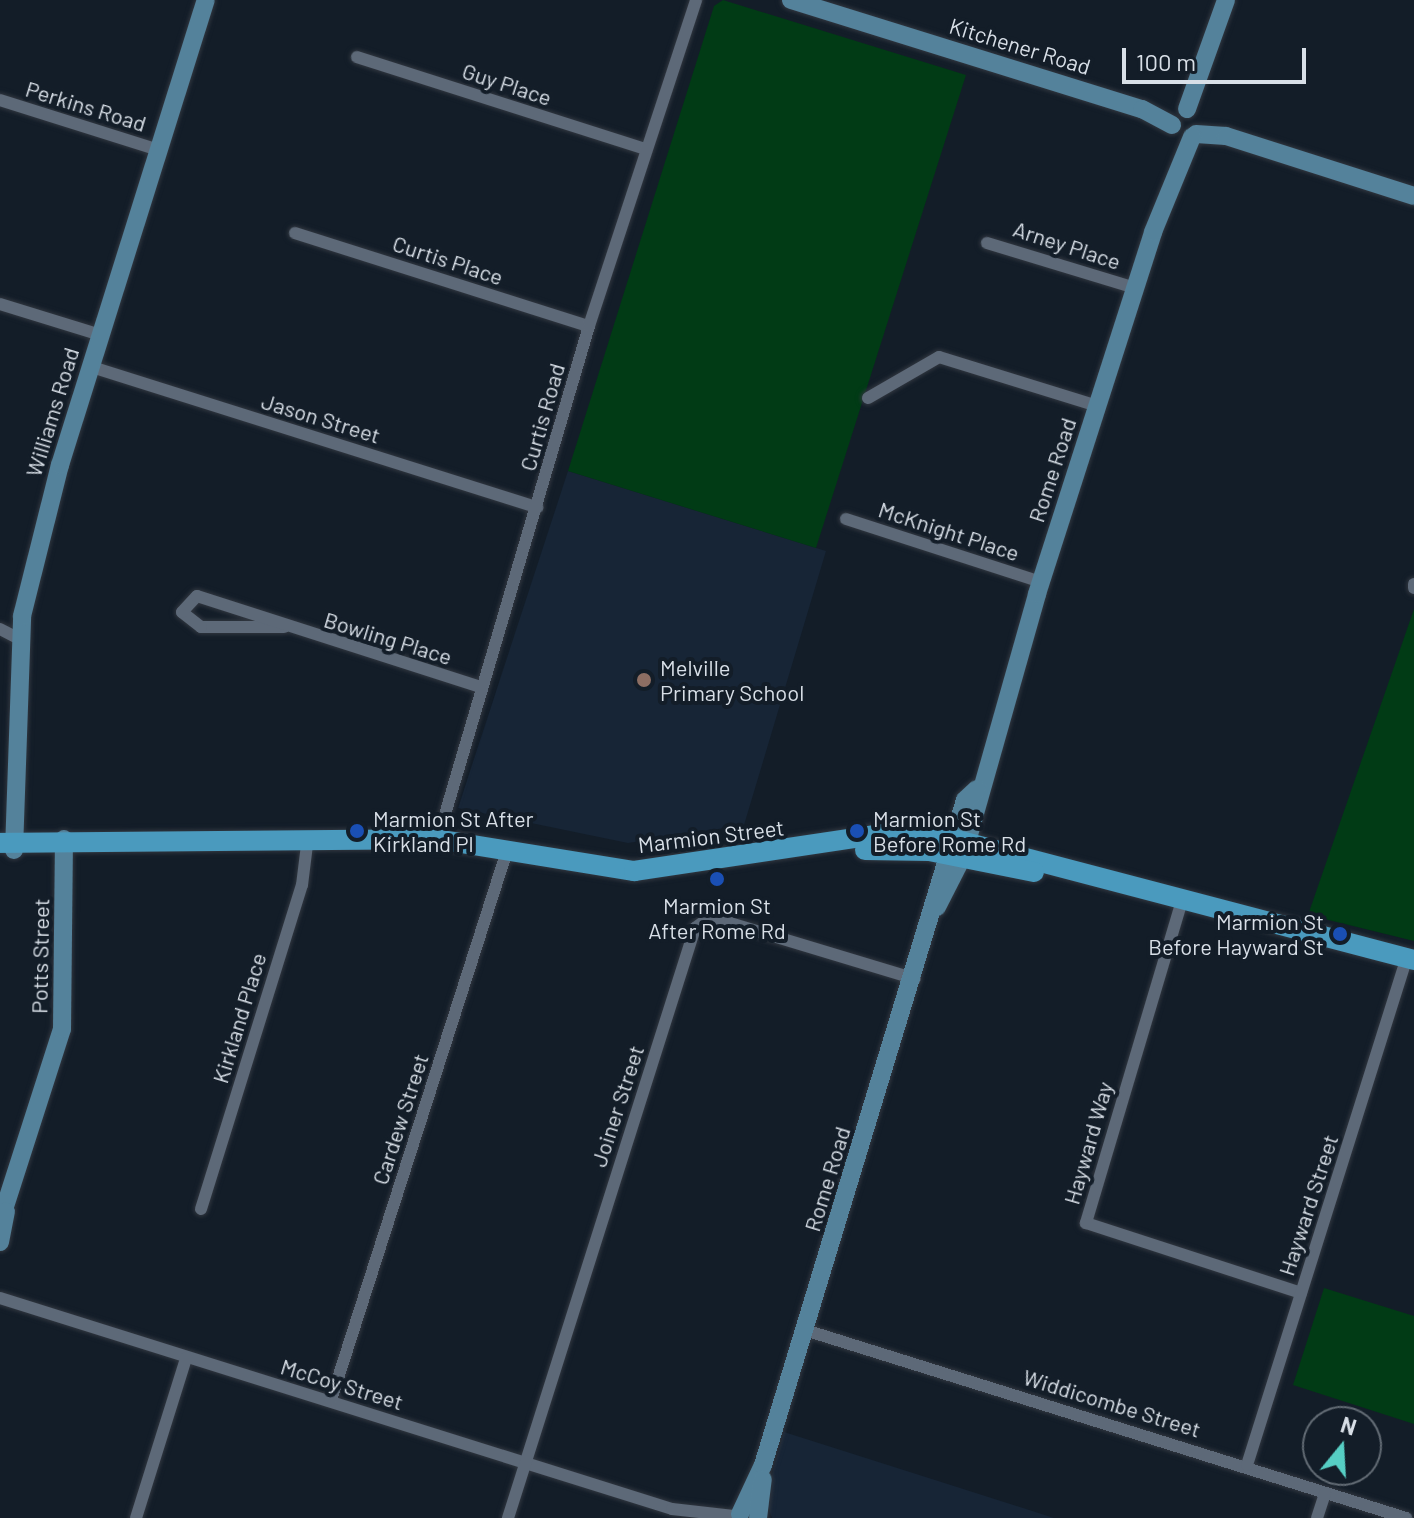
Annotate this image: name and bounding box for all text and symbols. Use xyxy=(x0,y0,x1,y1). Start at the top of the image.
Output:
street label: Kitchener Road xyxy=(946,12,1094,80)
scale bar xyxy=(1126,32,1310,82)
text: 100 m xyxy=(1136,47,1196,76)
street label: Guy Place xyxy=(459,57,555,111)
street label: Perkins Road xyxy=(23,75,149,137)
street label: Arney Place xyxy=(1010,215,1124,275)
street label: Curtis Place xyxy=(389,230,507,290)
street label: Williams Road xyxy=(20,344,84,480)
street label: Curtis Road xyxy=(514,360,570,474)
street label: Jason Street xyxy=(258,387,384,449)
street label: Rome Road xyxy=(1023,414,1081,526)
street label: McKnight Place xyxy=(875,496,1023,566)
street label: Bowling Place xyxy=(321,606,455,670)
place label: Melville Primary School xyxy=(660,654,804,706)
marker: Melville Primary School xyxy=(635,671,653,689)
place label: Marmion St After Kirkland Pl xyxy=(373,805,534,856)
place label: Marmion St Before Rome Rd xyxy=(873,805,1026,856)
street label: Marmion Street xyxy=(636,814,786,858)
marker: Marmion St After Kirkland Pl xyxy=(348,822,366,840)
marker: Marmion St Before Rome Rd xyxy=(848,822,866,840)
marker: Marmion St After Rome Rd xyxy=(708,870,726,888)
place label: Marmion St After Rome Rd xyxy=(648,892,786,944)
street label: Potts Street xyxy=(26,898,54,1014)
place label: Marmion St Before Hayward St xyxy=(1148,908,1324,960)
marker: Marmion St Before Hayward St xyxy=(1331,925,1349,943)
street label: Kirkland Place xyxy=(207,950,271,1086)
street label: Joiner Street xyxy=(585,1042,649,1170)
street label: Cardew Street xyxy=(366,1050,434,1188)
street label: Hayward Way xyxy=(1058,1079,1118,1207)
street label: Rome Road xyxy=(799,1123,855,1235)
street label: Hayward Street xyxy=(1273,1131,1343,1279)
street label: McCoy Street xyxy=(278,1353,406,1415)
street label: Widdicombe Street xyxy=(1020,1363,1204,1443)
north arrow xyxy=(1302,1406,1382,1486)
text: N xyxy=(1338,1410,1360,1440)

